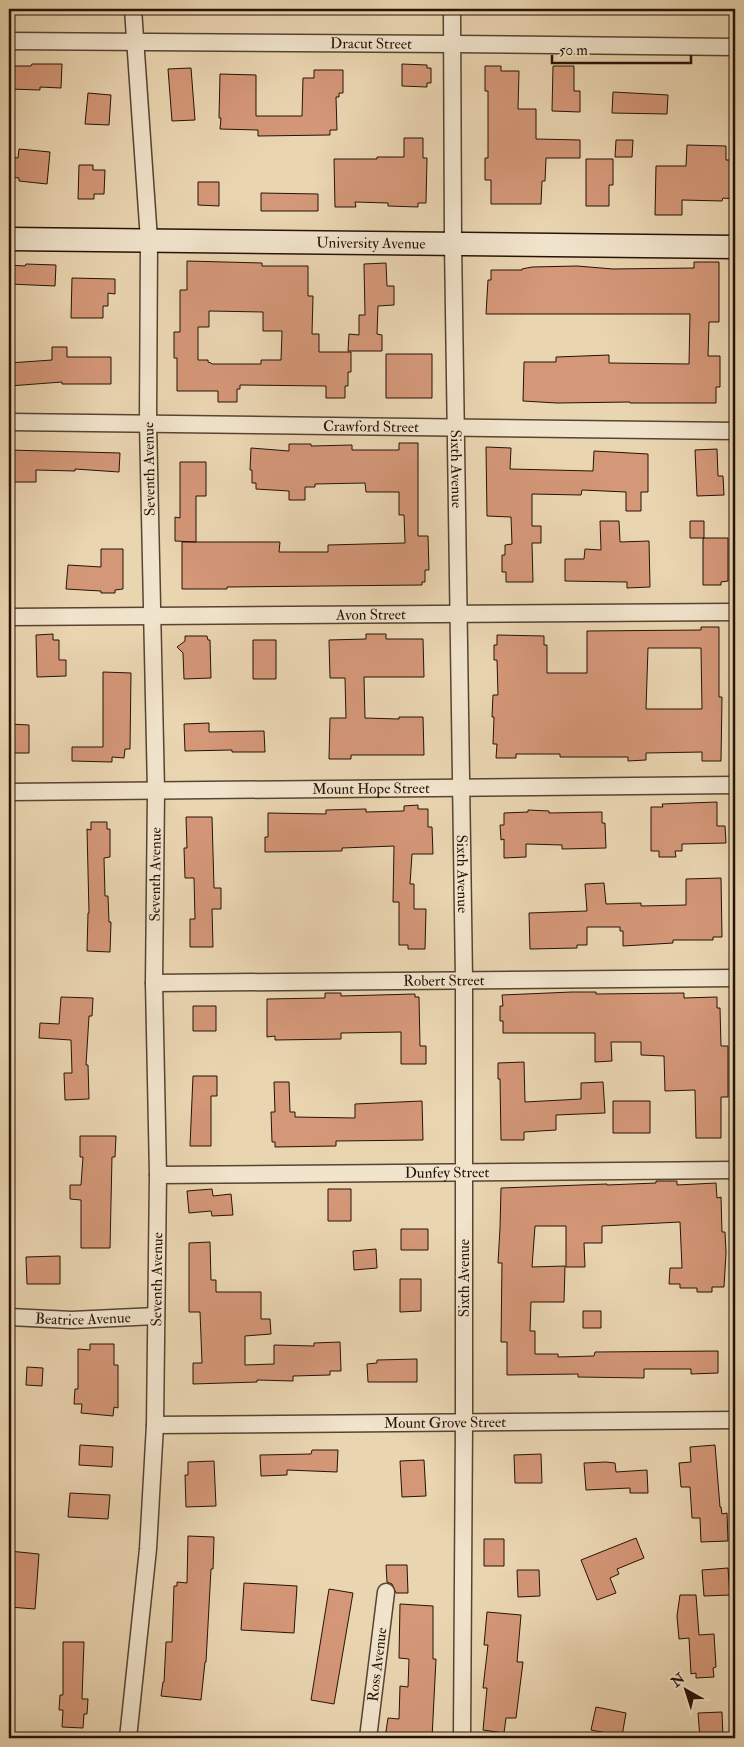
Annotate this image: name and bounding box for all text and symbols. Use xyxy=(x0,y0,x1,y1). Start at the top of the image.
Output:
scale bar xyxy=(552,32,690,64)
street label: Dracut Street xyxy=(330,34,412,54)
text: 50 m xyxy=(559,41,588,60)
street label: University Avenue xyxy=(316,233,426,254)
street label: Crawford Street xyxy=(323,417,419,437)
street label: Seventh Avenue xyxy=(139,422,160,516)
street label: Sixth Avenue xyxy=(446,430,466,508)
street label: Avon Street xyxy=(335,605,406,625)
street label: Mount Hope Street xyxy=(312,779,430,799)
street label: Seventh Avenue xyxy=(146,827,166,922)
street label: Sixth Avenue xyxy=(452,835,472,913)
street label: Robert Street xyxy=(403,971,485,991)
street label: Dunfey Street xyxy=(405,1163,490,1183)
street label: Seventh Avenue xyxy=(147,1232,167,1327)
street label: Sixth Avenue xyxy=(455,1239,474,1317)
street label: Beatrice Avenue xyxy=(35,1308,131,1330)
street label: Mount Grove Street xyxy=(384,1413,506,1433)
street label: Ross Avenue xyxy=(364,1626,392,1703)
north arrow xyxy=(662,1664,712,1714)
text: N xyxy=(667,1669,689,1691)

